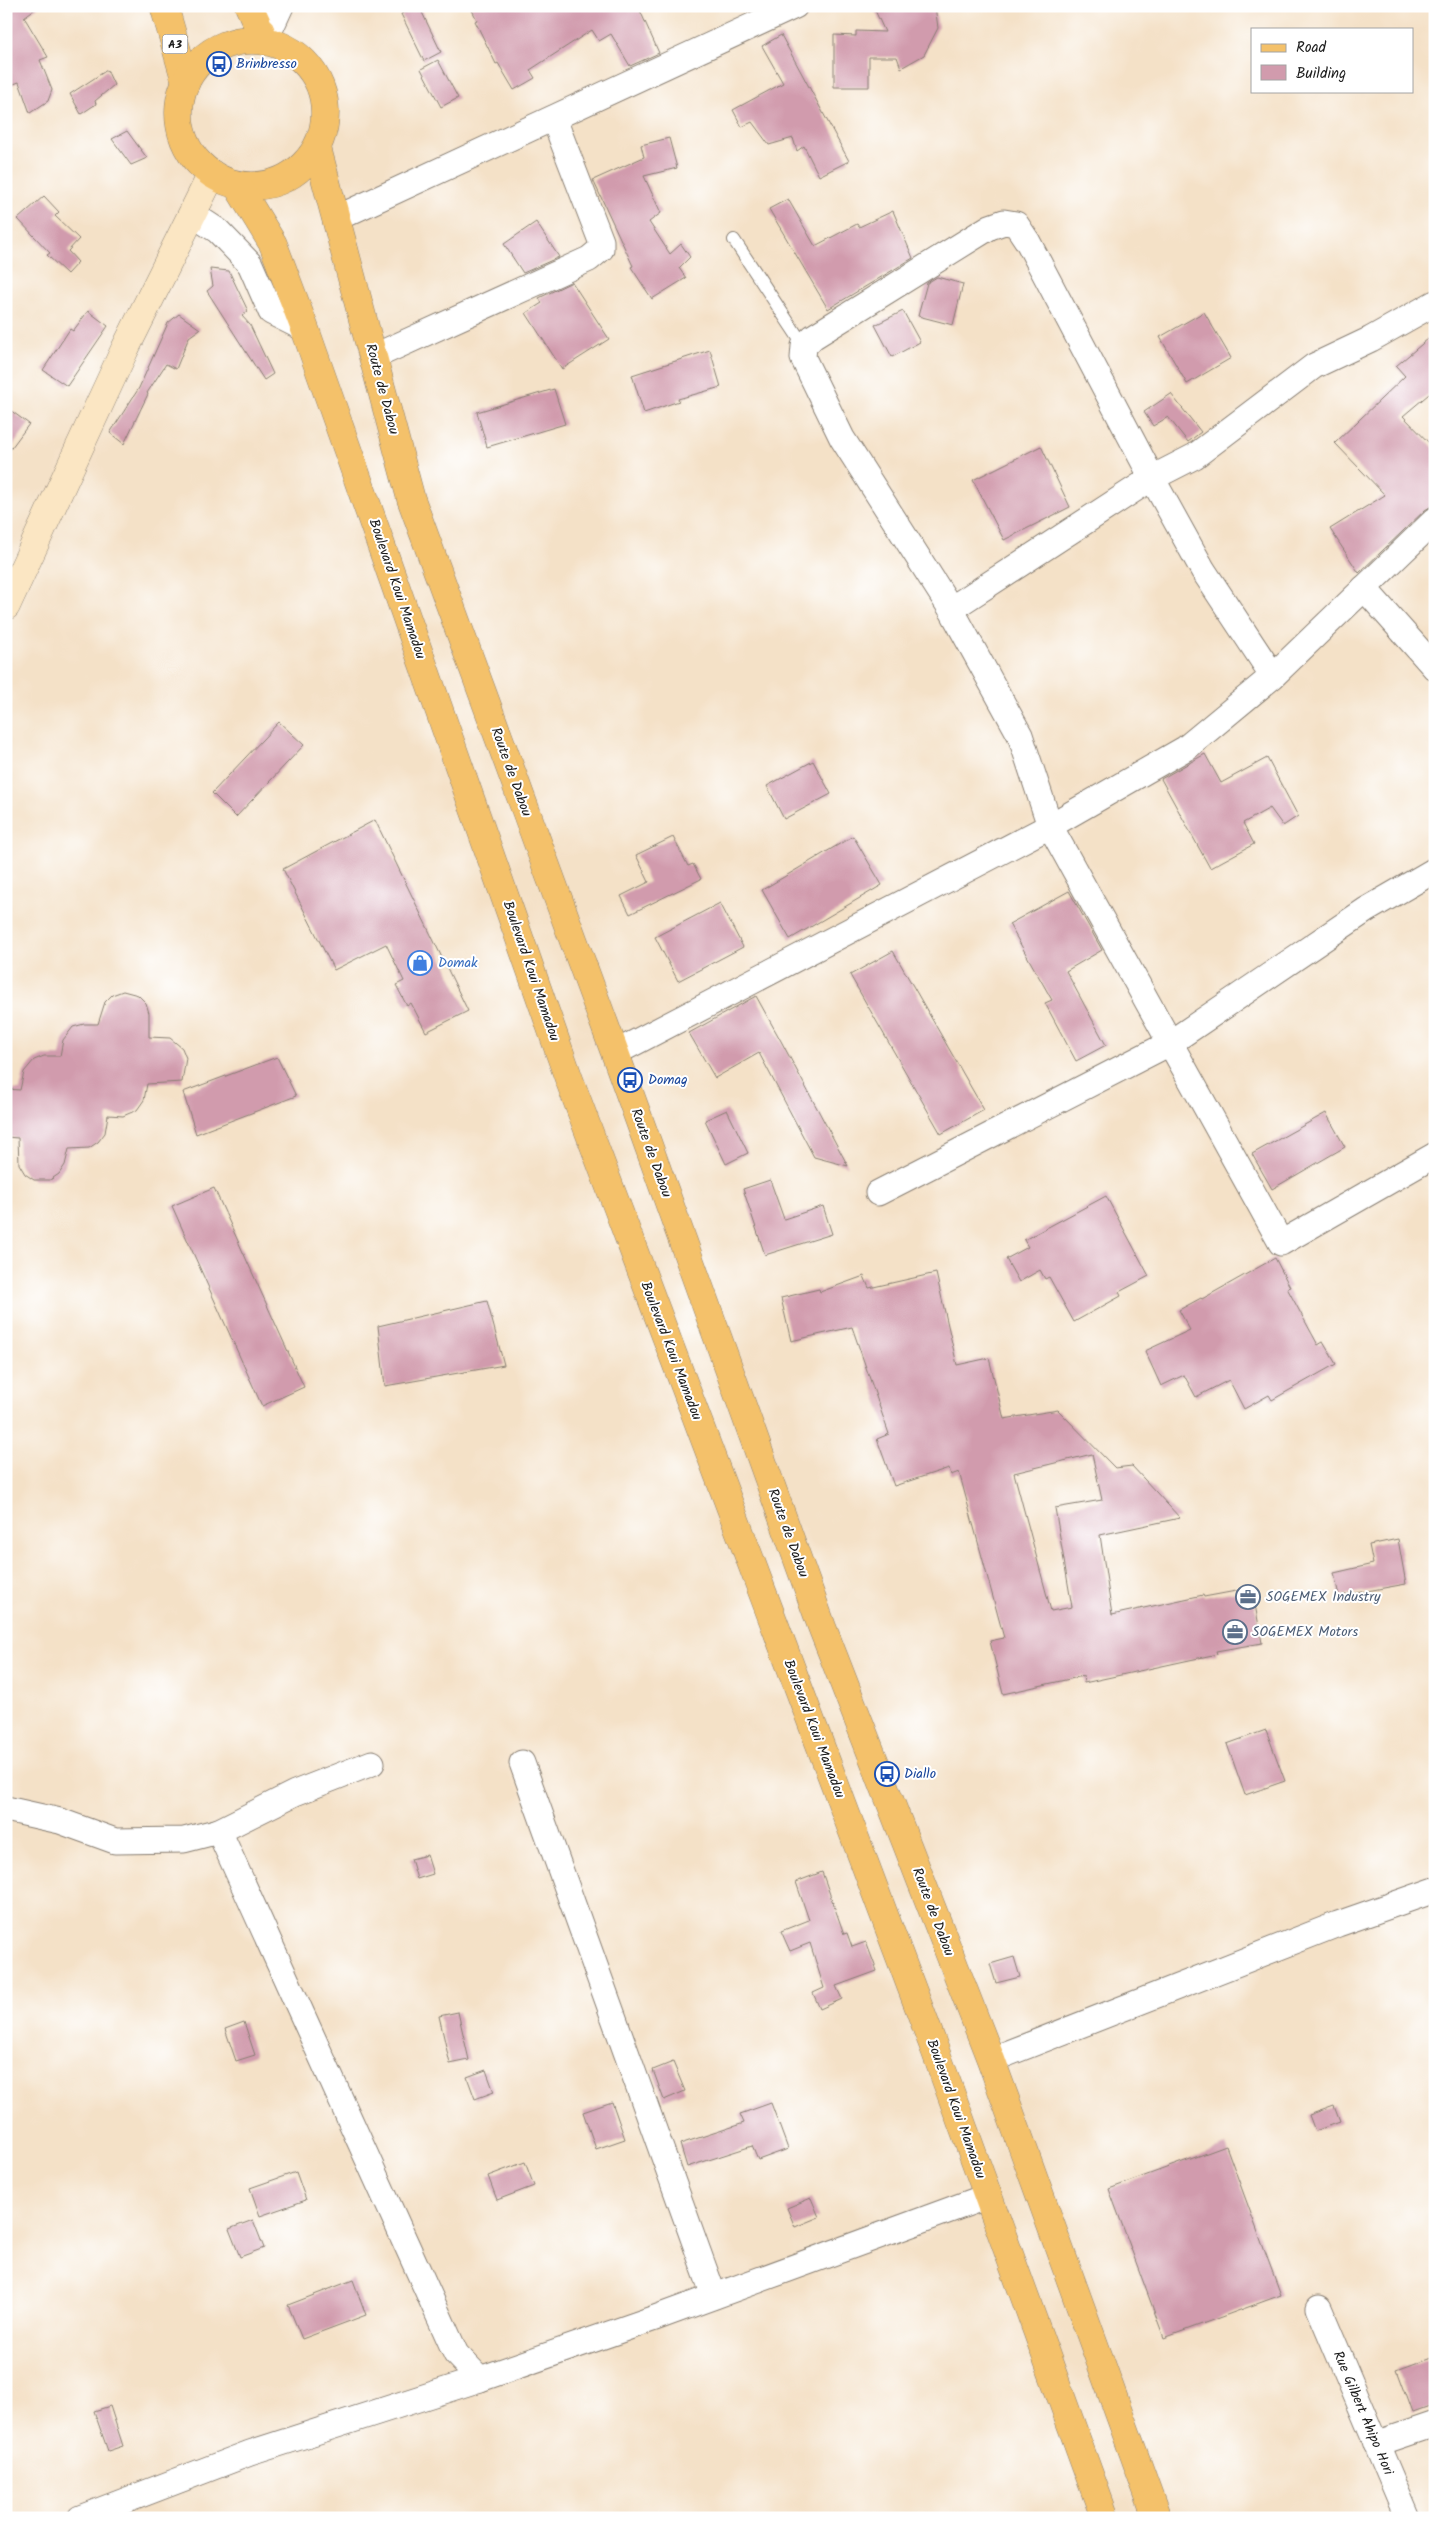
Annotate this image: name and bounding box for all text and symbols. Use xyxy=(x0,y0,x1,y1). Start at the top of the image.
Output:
legend xyxy=(1251,28,1414,92)
road number: A3 xyxy=(162,34,188,54)
text: Road xyxy=(1296,36,1327,60)
bus stop icon: Brinbresso xyxy=(206,51,232,77)
place label: Brinbresso xyxy=(236,53,297,75)
text: Building xyxy=(1296,62,1346,86)
street label: Route de Dabou xyxy=(359,341,405,437)
street label: Boulevard Koui Mamadou xyxy=(363,516,431,662)
street label: Route de Dabou xyxy=(485,724,537,820)
street label: Boulevard Koui Mamadou xyxy=(497,898,565,1044)
shop icon: Domak xyxy=(407,950,433,976)
place label: Domak xyxy=(438,952,478,974)
bus stop icon: Domag xyxy=(617,1067,643,1093)
place label: Domag xyxy=(648,1069,688,1091)
street label: Route de Dabou xyxy=(625,1105,677,1201)
street label: Boulevard Koui Mamadou xyxy=(634,1278,708,1424)
street label: Route de Dabou xyxy=(762,1485,814,1581)
office icon: SOGEMEX Industry xyxy=(1235,1584,1261,1610)
place label: SOGEMEX Industry xyxy=(1266,1586,1381,1608)
office icon: SOGEMEX Motors xyxy=(1222,1619,1248,1645)
place label: SOGEMEX Motors xyxy=(1252,1621,1358,1643)
street label: Boulevard Koui Mamadou xyxy=(777,1656,851,1802)
bus stop icon: Diallo xyxy=(874,1761,900,1787)
place label: Diallo xyxy=(904,1763,936,1785)
street label: Route de Dabou xyxy=(906,1864,960,1960)
street label: Boulevard Koui Mamadou xyxy=(921,2036,992,2182)
street label: Rue Gilbert Ahipo Hori xyxy=(1327,2347,1399,2479)

